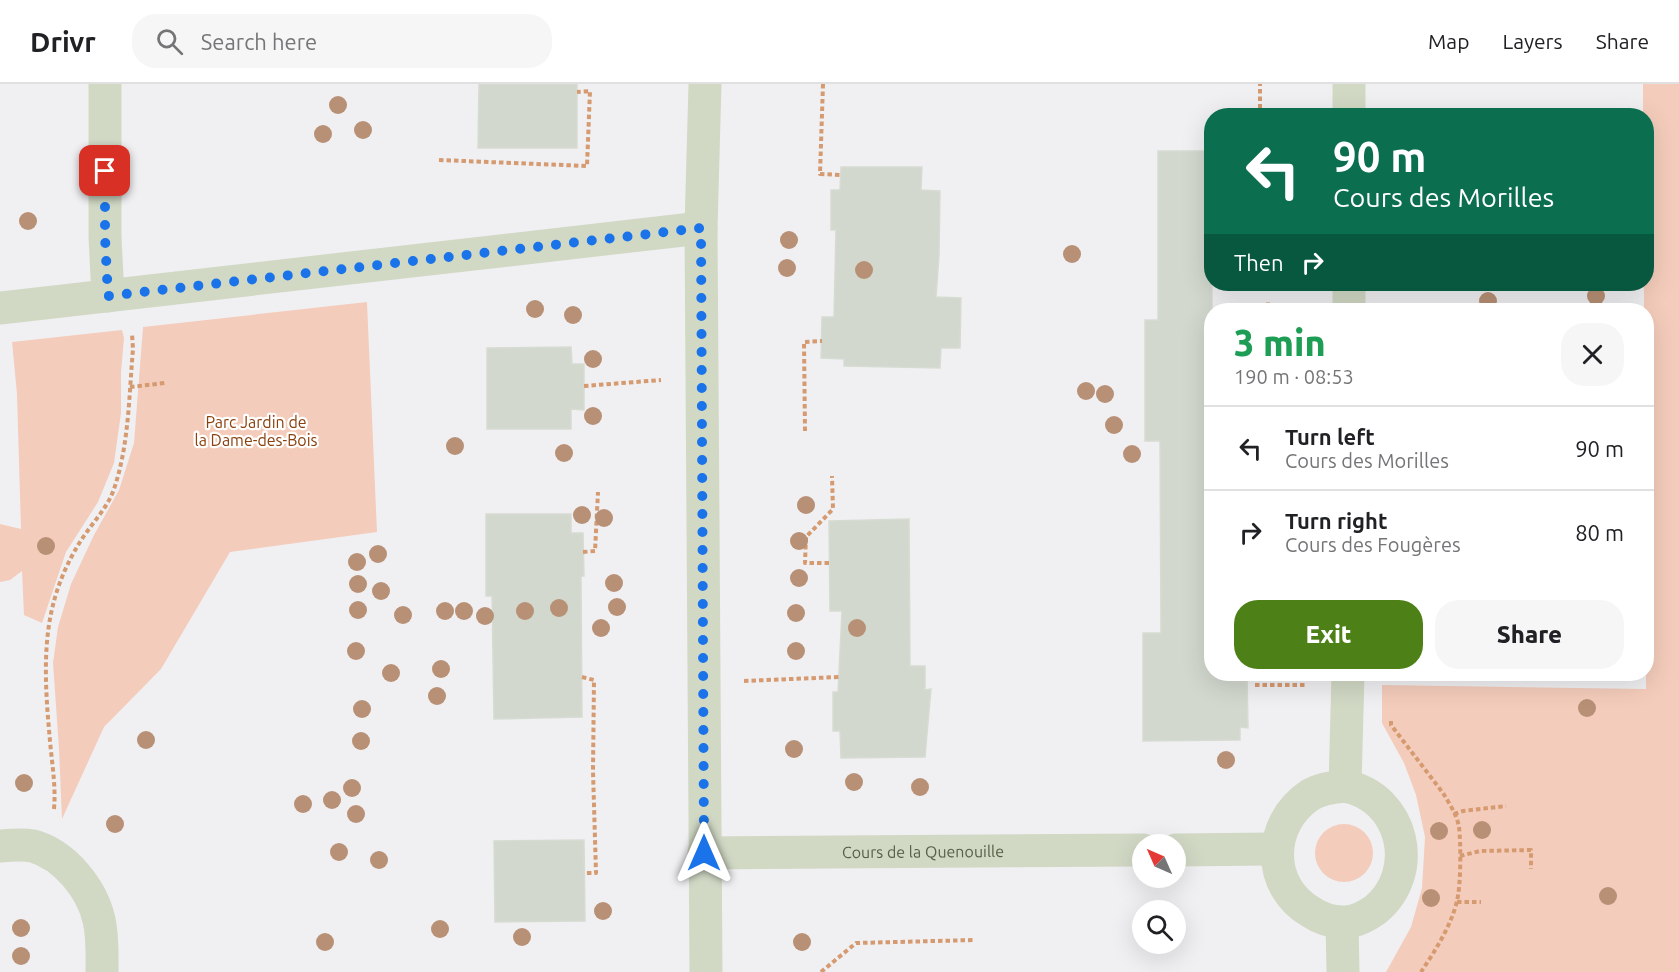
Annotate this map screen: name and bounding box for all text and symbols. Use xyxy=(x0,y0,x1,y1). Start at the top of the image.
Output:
search box xyxy=(132,14,552,68)
icon: search xyxy=(153,25,186,58)
text: Drivr xyxy=(30,26,96,57)
text: Search here xyxy=(201,29,317,54)
text: Map xyxy=(1428,29,1469,53)
text: Layers xyxy=(1502,29,1563,53)
text: Share xyxy=(1596,29,1649,53)
icon: left xyxy=(1234,132,1312,210)
text: 90 m xyxy=(1333,133,1427,180)
pin xyxy=(79,145,130,196)
icon: arrive xyxy=(88,154,121,187)
text: Cours des Morilles xyxy=(1333,182,1554,212)
icon: right xyxy=(1296,246,1329,279)
text: Then xyxy=(1234,250,1284,275)
text: 3 min xyxy=(1234,322,1326,363)
button: close xyxy=(1561,323,1624,386)
text: 190 m · 08:53 xyxy=(1234,365,1354,388)
park label: Parc Jardin de la Dame-des-Bois xyxy=(194,413,318,449)
text: Turn left xyxy=(1285,424,1375,449)
icon: left xyxy=(1234,432,1267,465)
text: 90 m xyxy=(1575,436,1624,461)
text: Cours des Morilles xyxy=(1285,449,1449,472)
text: Turn right xyxy=(1285,508,1387,533)
icon: right xyxy=(1234,516,1267,549)
text: 80 m xyxy=(1575,520,1624,545)
text: Cours des Fougères xyxy=(1285,533,1461,556)
button: Exit xyxy=(1234,600,1423,669)
button: Share xyxy=(1435,600,1624,669)
position arrow xyxy=(672,821,736,885)
north arrow xyxy=(1132,834,1186,888)
map controls xyxy=(1132,834,1186,954)
street label: Cours de la Quenouille xyxy=(842,842,1004,861)
button: search xyxy=(1132,900,1186,954)

